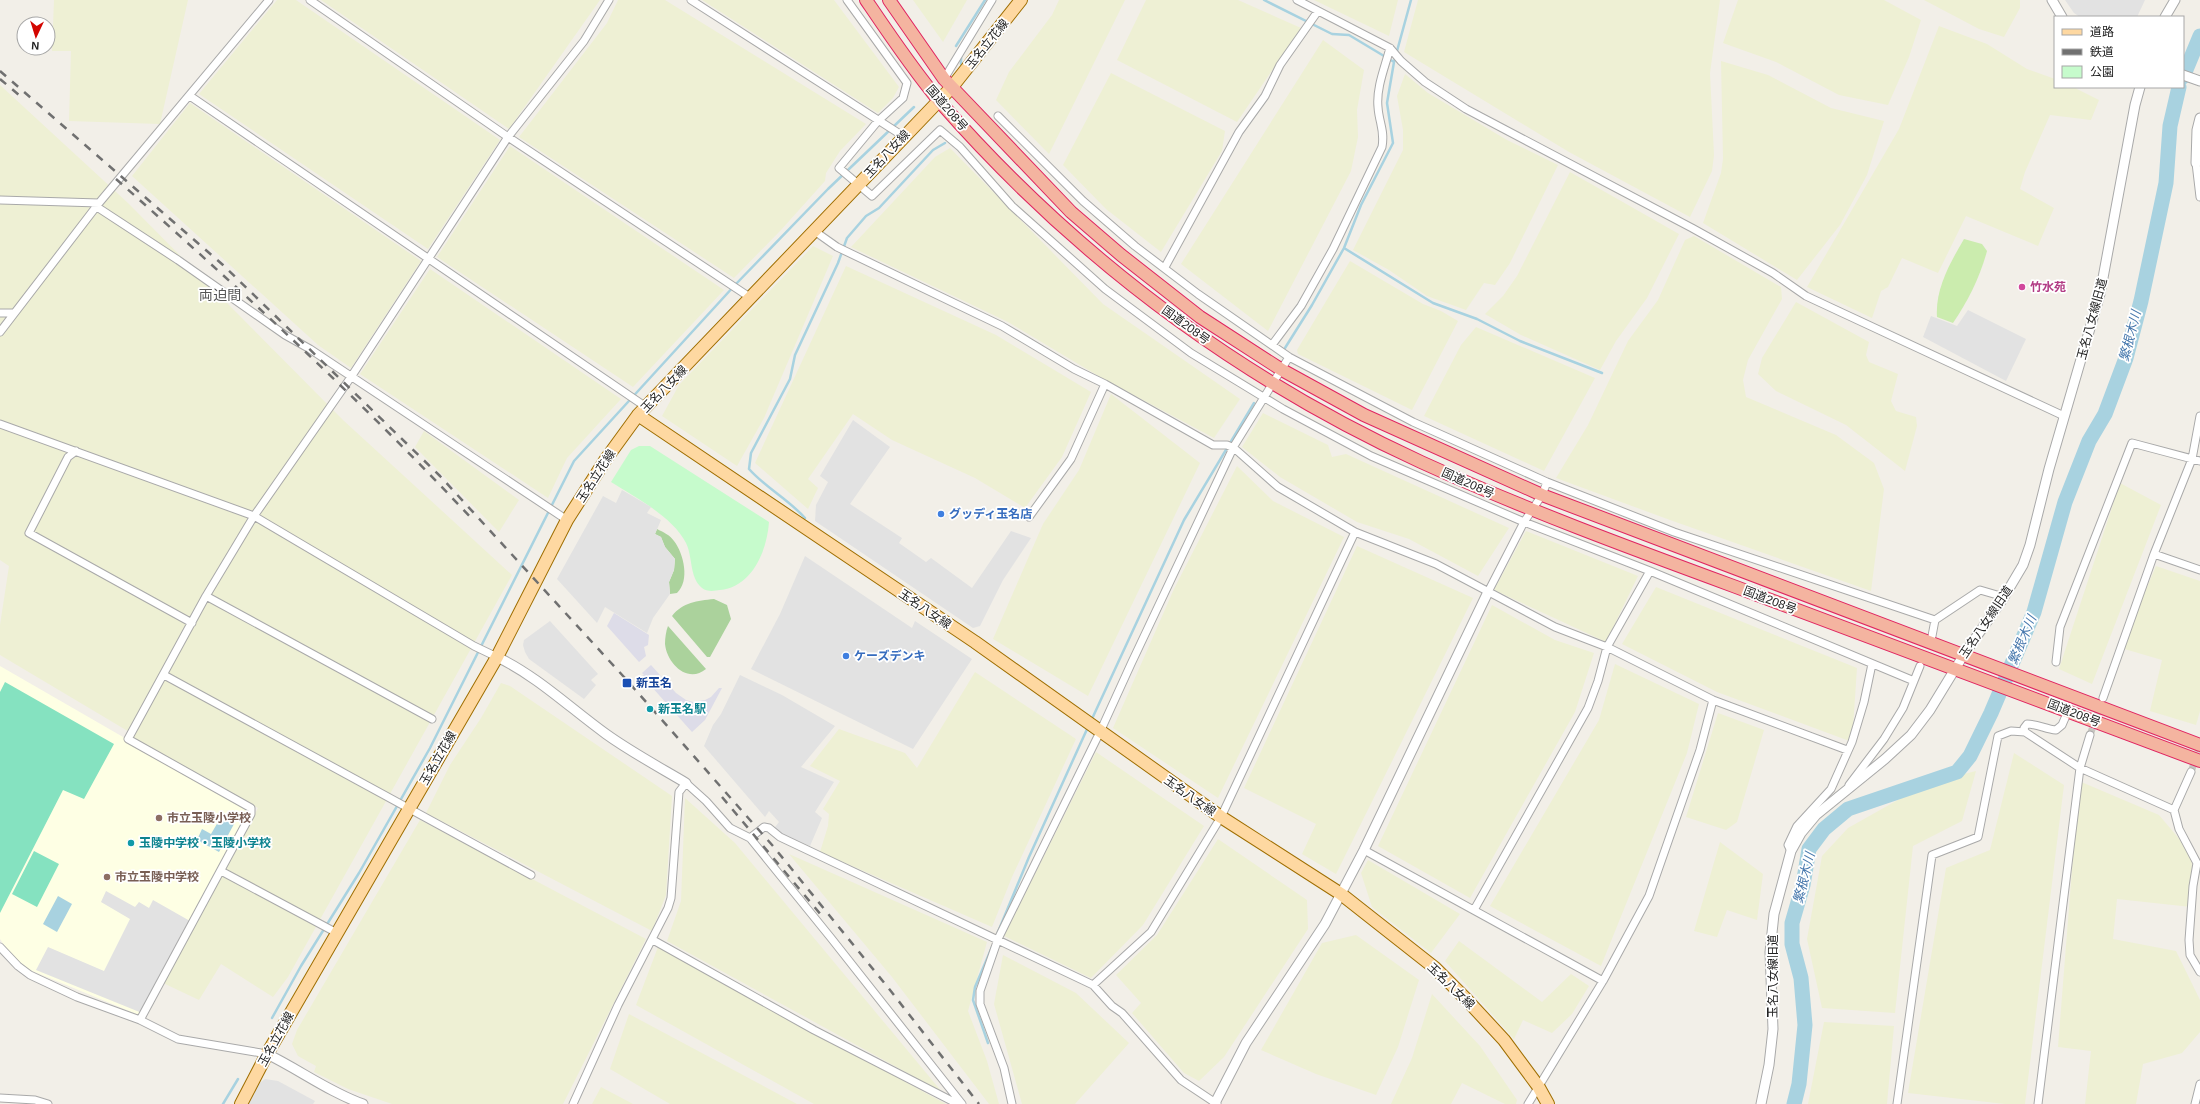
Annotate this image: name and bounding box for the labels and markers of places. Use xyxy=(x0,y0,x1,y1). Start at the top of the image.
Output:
place label: 竹水苑 xyxy=(2030,280,2066,294)
marker: 竹水苑 xyxy=(2017,282,2027,292)
place label: グッディ玉名店 xyxy=(949,507,1032,521)
marker: グッディ玉名店 xyxy=(936,509,946,519)
place label: ケーズデンキ xyxy=(854,649,925,663)
marker: ケーズデンキ xyxy=(841,651,851,661)
place label: 新玉名 xyxy=(636,676,672,690)
marker: 新玉名 xyxy=(621,677,633,689)
place label: 新玉名駅 xyxy=(658,702,706,716)
marker: 新玉名駅 xyxy=(645,704,655,714)
place label: 市立玉陵小学校 xyxy=(167,811,251,825)
marker: 市立玉陵小学校 xyxy=(154,813,164,823)
place label: 玉陵中学校・玉陵小学校 xyxy=(139,836,271,850)
marker: 玉陵中学校・玉陵小学校 xyxy=(126,838,136,848)
place label: 市立玉陵中学校 xyxy=(115,870,199,884)
marker: 市立玉陵中学校 xyxy=(102,872,112,882)

